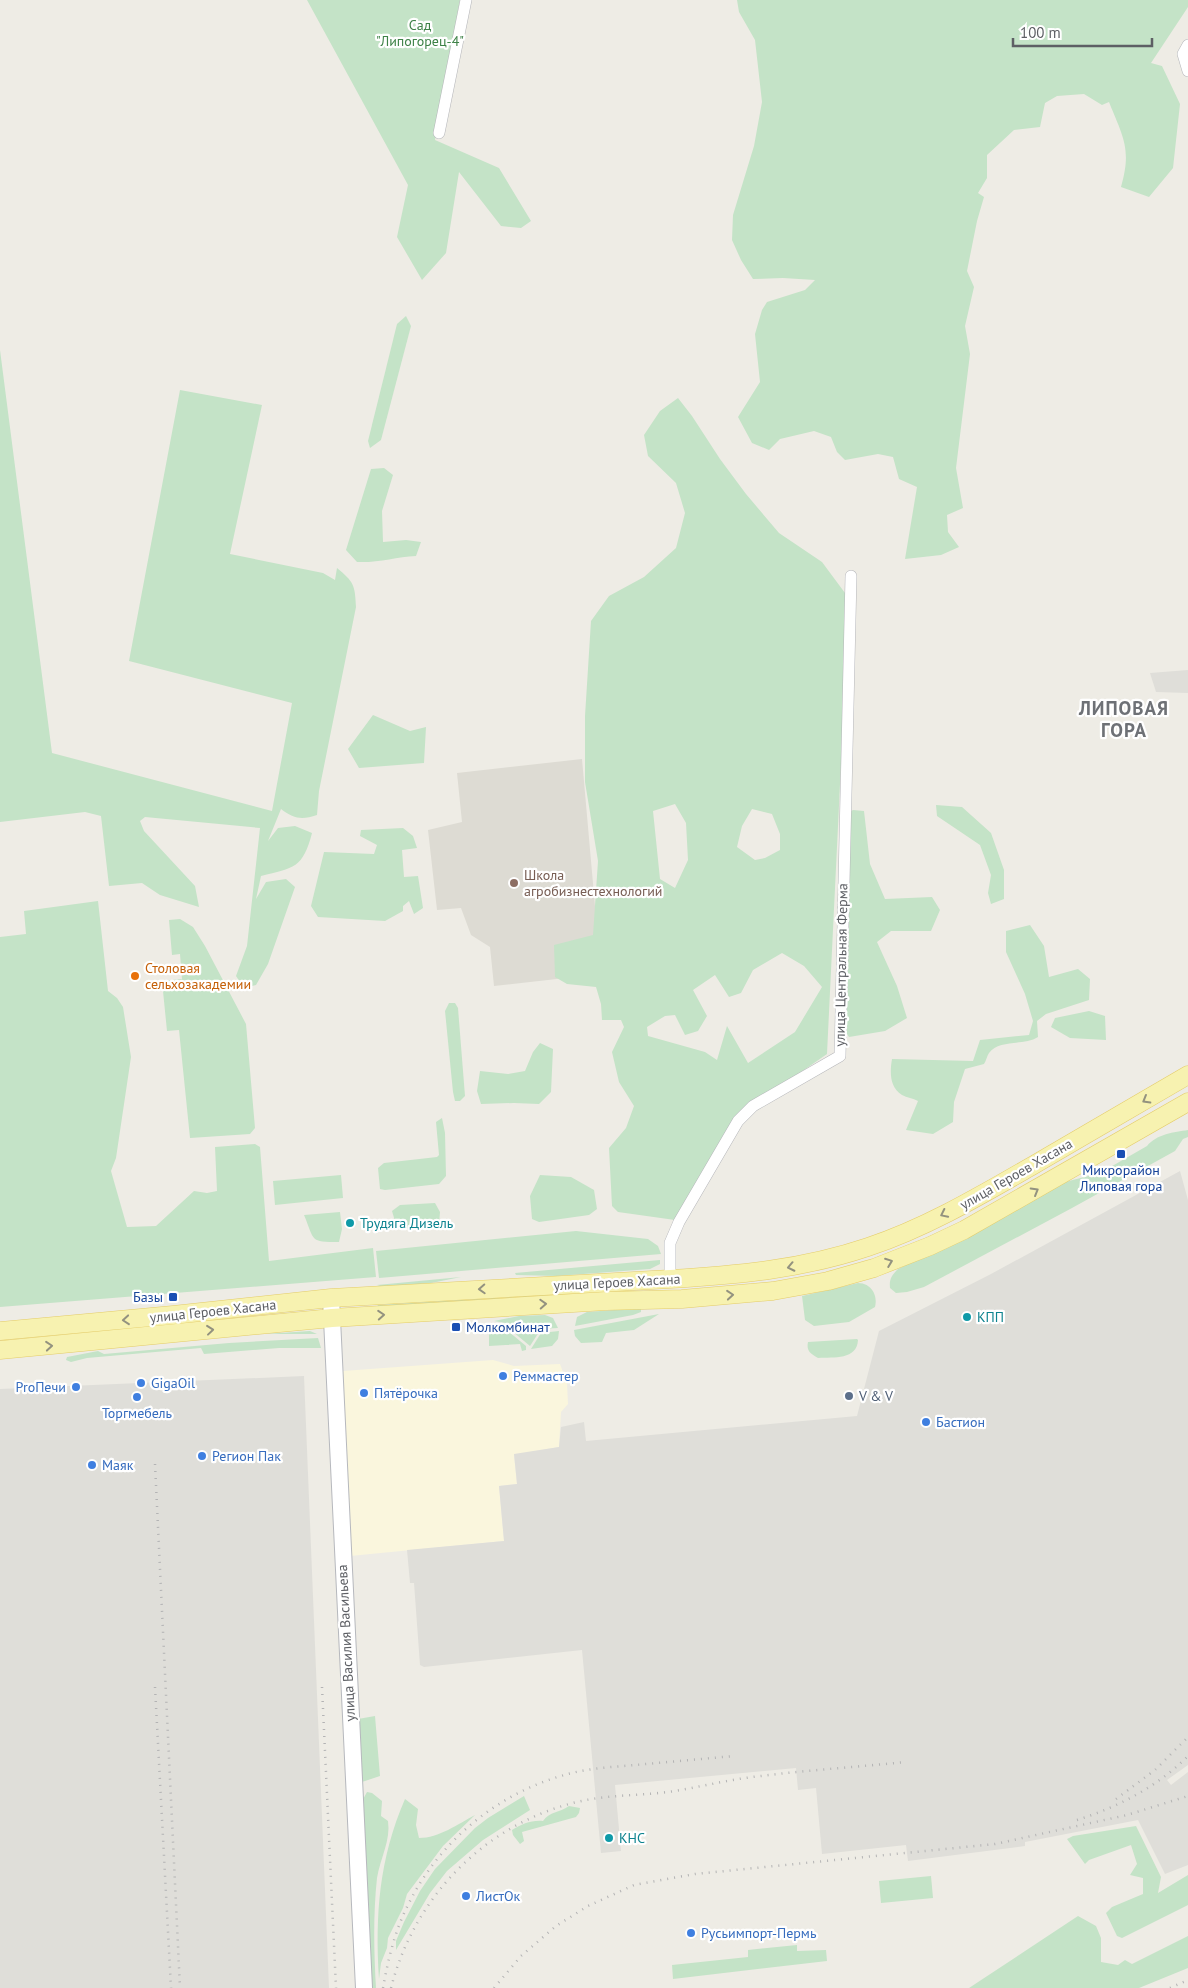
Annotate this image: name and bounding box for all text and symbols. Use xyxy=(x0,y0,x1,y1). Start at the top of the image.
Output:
scale bar xyxy=(1013,15,1152,47)
park label: Сад "Липогорец-4" xyxy=(376,16,464,50)
text: 100 m xyxy=(1020,23,1061,42)
district label: ЛИПОВАЯ ГОРА xyxy=(1078,696,1169,742)
place label: Школа агробизнестехнологий xyxy=(524,866,662,900)
marker: Школа агробизнестехнологий xyxy=(508,877,520,889)
street label: улица Центральная Ферма xyxy=(831,883,851,1047)
place label: Столовая сельхозакадемии xyxy=(145,959,251,993)
marker: Столовая сельхозакадемии xyxy=(129,970,141,982)
one-way arrow xyxy=(1142,1093,1151,1103)
street label: улица Героев Хасана xyxy=(956,1134,1076,1214)
marker: Микрорайон Липовая гора xyxy=(1115,1148,1127,1160)
place label: Микрорайон Липовая гора xyxy=(1079,1161,1162,1195)
one-way arrow xyxy=(1029,1188,1038,1198)
one-way arrow xyxy=(940,1208,949,1219)
place label: Трудяга Дизель xyxy=(360,1214,454,1232)
marker: Трудяга Дизель xyxy=(344,1217,356,1229)
one-way arrow xyxy=(884,1258,893,1268)
one-way arrow xyxy=(786,1262,795,1272)
street label: улица Героев Хасана xyxy=(553,1270,681,1294)
one-way arrow xyxy=(477,1283,485,1294)
place label: Базы xyxy=(133,1288,163,1306)
one-way arrow xyxy=(726,1289,734,1300)
marker: Базы xyxy=(167,1291,179,1303)
street label: улица Героев Хасана xyxy=(149,1295,277,1327)
one-way arrow xyxy=(539,1299,547,1310)
place label: КПП xyxy=(977,1308,1004,1326)
one-way arrow xyxy=(377,1310,385,1321)
marker: КПП xyxy=(961,1311,973,1323)
one-way arrow xyxy=(121,1314,129,1325)
place label: Молкомбинат xyxy=(466,1318,550,1336)
marker: Молкомбинат xyxy=(450,1321,462,1333)
one-way arrow xyxy=(207,1325,215,1336)
one-way arrow xyxy=(45,1340,53,1351)
place label: Реммастер xyxy=(513,1367,579,1385)
marker: Реммастер xyxy=(497,1370,509,1382)
place label: GigaOil xyxy=(151,1374,195,1392)
marker: GigaOil xyxy=(135,1377,147,1389)
place label: ProПечи xyxy=(16,1378,66,1396)
marker: ProПечи xyxy=(70,1381,82,1393)
place label: Пятёрочка xyxy=(374,1384,438,1402)
marker: Пятёрочка xyxy=(358,1387,370,1399)
place label: V & V xyxy=(858,1387,893,1405)
marker: V & V xyxy=(843,1390,855,1402)
marker: Торгмебель xyxy=(131,1391,143,1403)
place label: Торгмебель xyxy=(102,1404,173,1422)
place label: Бастион xyxy=(936,1413,985,1431)
marker: Бастион xyxy=(920,1416,932,1428)
place label: Регион Пак xyxy=(212,1447,281,1465)
marker: Регион Пак xyxy=(196,1450,208,1462)
place label: Маяк xyxy=(102,1456,134,1474)
marker: Маяк xyxy=(86,1459,98,1471)
street label: улица Василия Васильева xyxy=(333,1564,359,1722)
place label: КНС xyxy=(619,1829,645,1847)
marker: КНС xyxy=(603,1832,615,1844)
place label: ЛистОк xyxy=(475,1887,521,1905)
marker: ЛистОк xyxy=(460,1890,472,1902)
place label: Русьимпорт-Пермь xyxy=(701,1924,817,1942)
marker: Русьимпорт-Пермь xyxy=(685,1927,697,1939)

